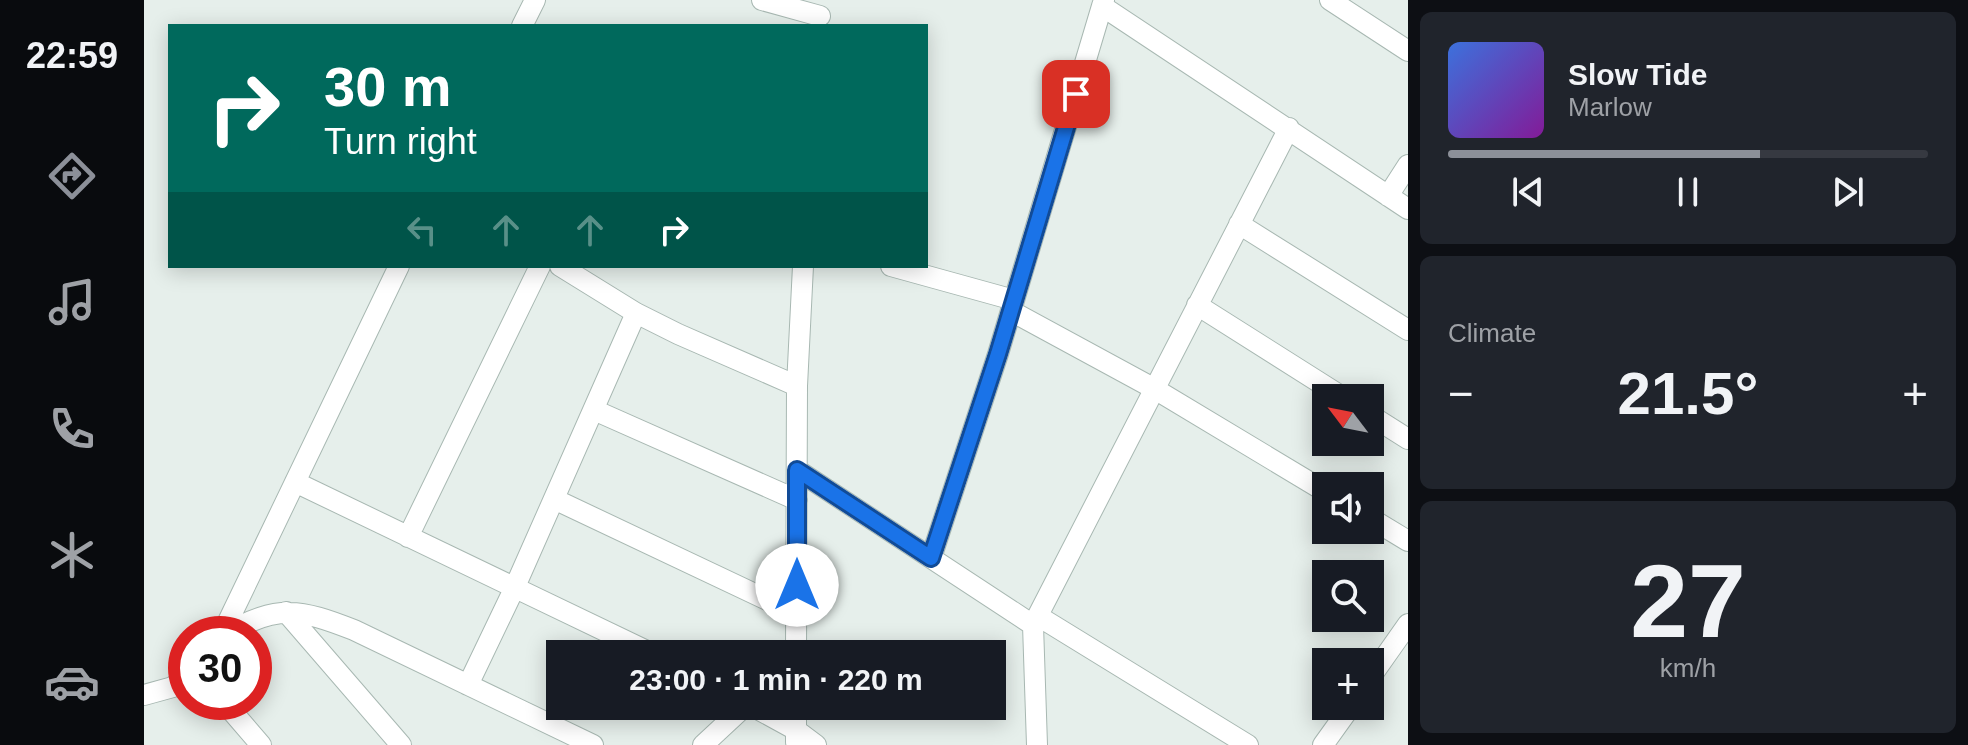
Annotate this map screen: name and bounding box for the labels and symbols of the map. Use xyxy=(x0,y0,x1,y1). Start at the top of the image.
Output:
pin xyxy=(1042,60,1110,128)
north arrow xyxy=(1312,384,1384,456)
position arrow xyxy=(755,543,839,627)
speed limit sign: 30 xyxy=(168,616,272,720)

